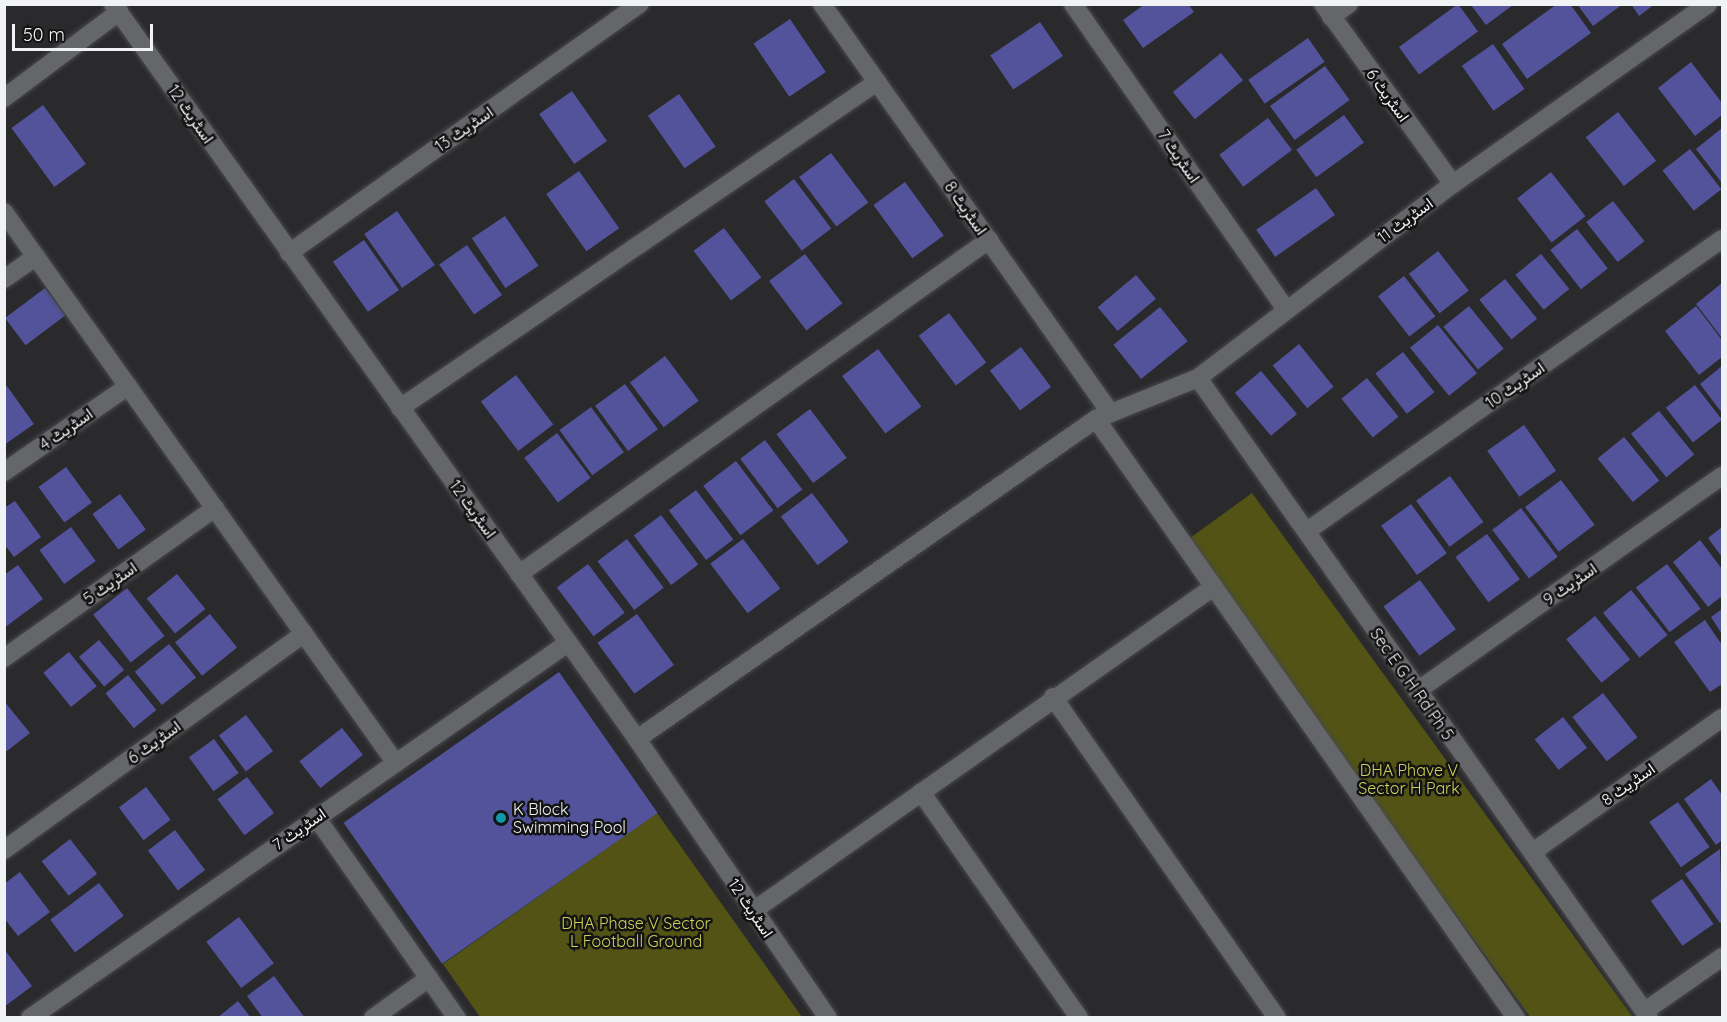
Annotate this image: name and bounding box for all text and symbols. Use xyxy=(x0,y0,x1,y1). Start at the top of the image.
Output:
scale bar xyxy=(15,12,156,50)
text: 50 m xyxy=(23,23,65,46)
street label: اسٹریٹ 6 xyxy=(1362,65,1414,125)
street label: اسٹریٹ 12 xyxy=(164,81,218,147)
street label: اسٹریٹ 13 xyxy=(431,102,497,156)
street label: اسٹریٹ 7 xyxy=(1154,126,1204,186)
street label: اسٹریٹ 8 xyxy=(941,178,991,238)
street label: اسٹریٹ 11 xyxy=(1373,193,1437,247)
street label: اسٹریٹ 10 xyxy=(1482,358,1548,412)
street label: اسٹریٹ 4 xyxy=(36,404,96,454)
street label: اسٹریٹ 12 xyxy=(446,476,500,542)
street label: اسٹریٹ 5 xyxy=(80,558,140,608)
street label: اسٹریٹ 9 xyxy=(1539,559,1601,609)
street label: Sec E G H Rd Ph 5 xyxy=(1366,624,1458,744)
street label: اسٹریٹ 6 xyxy=(124,716,184,768)
street label: اسٹریٹ 8 xyxy=(1598,759,1658,809)
park label: DHA Phave V Sector H Park xyxy=(1358,760,1460,798)
place label: K Block Swimming Pool xyxy=(513,799,626,837)
street label: اسٹریٹ 7 xyxy=(269,804,329,854)
marker: K Block Swimming Pool xyxy=(494,811,508,825)
street label: اسٹریٹ 12 xyxy=(724,875,778,941)
park label: DHA Phase V Sector L Football Ground xyxy=(561,913,711,951)

